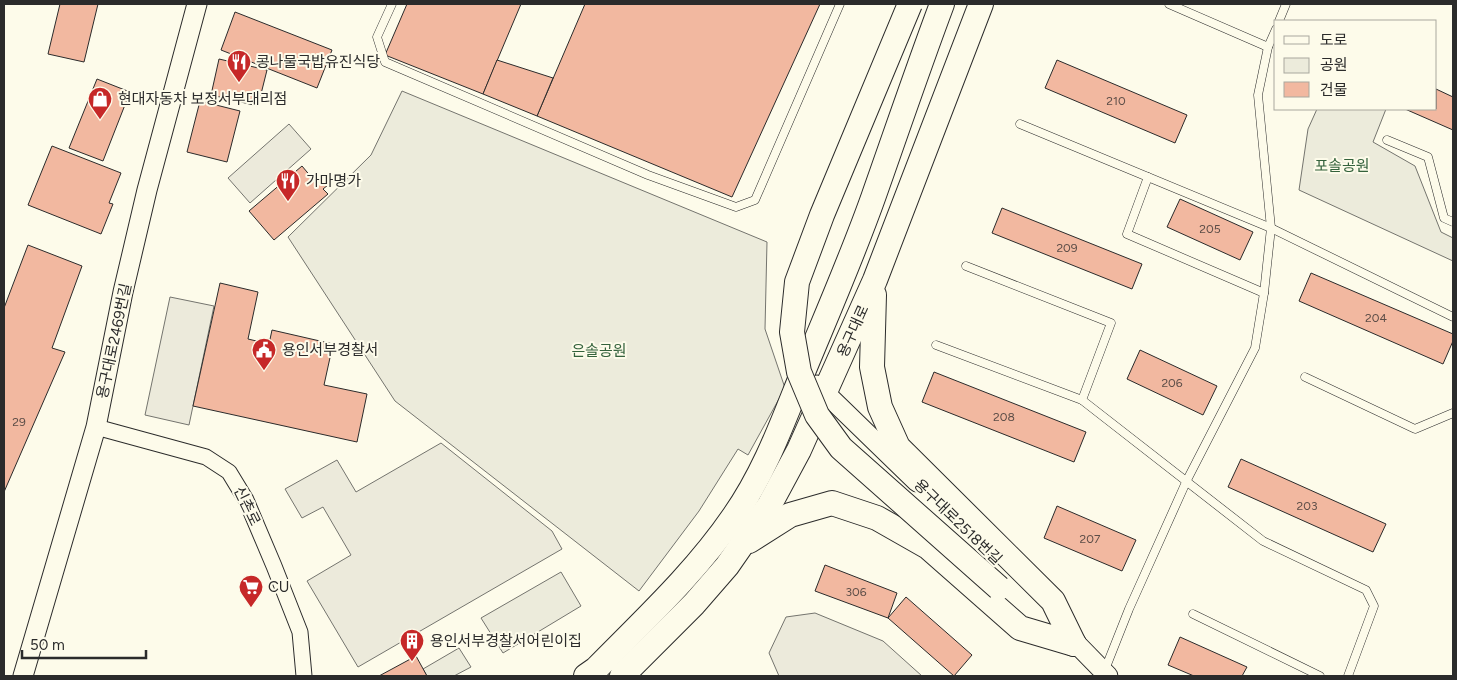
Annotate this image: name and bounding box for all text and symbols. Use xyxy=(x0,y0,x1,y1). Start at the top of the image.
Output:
legend xyxy=(1274,20,1437,110)
text: 도로 xyxy=(1320,31,1348,49)
restaurant icon: 콩나물국밥유진식당 xyxy=(226,49,252,83)
place label: 콩나물국밥유진식당 xyxy=(256,53,380,71)
text: 공원 xyxy=(1320,56,1348,74)
text: 건물 xyxy=(1320,81,1348,99)
shop icon: 현대자동차 보정서부대리점 xyxy=(87,86,113,120)
place label: 현대자동차 보정서부대리점 xyxy=(118,90,287,108)
house number: 210 xyxy=(1106,94,1126,108)
park label: 포솔공원 xyxy=(1314,157,1370,175)
restaurant icon: 가마명가 xyxy=(275,168,301,202)
place label: 가마명가 xyxy=(306,172,361,190)
house number: 205 xyxy=(1199,222,1221,236)
house number: 209 xyxy=(1056,241,1078,255)
street label: 용구대로2469번길 xyxy=(93,282,135,400)
street label: 용구대로 xyxy=(834,302,872,360)
house number: 204 xyxy=(1365,311,1387,325)
public building icon: 용인서부경찰서 xyxy=(251,337,277,371)
place label: 용인서부경찰서 xyxy=(282,341,379,359)
park label: 은솔공원 xyxy=(571,342,627,360)
house number: 206 xyxy=(1161,376,1183,390)
house number: 208 xyxy=(993,410,1015,424)
house number: 29 xyxy=(12,415,26,429)
street label: 용구대로2518번길 xyxy=(910,476,1006,568)
street label: 신촌로 xyxy=(230,483,264,529)
house number: 203 xyxy=(1297,499,1317,513)
house number: 207 xyxy=(1080,532,1101,546)
supermarket icon: CU xyxy=(238,574,264,608)
place label: CU xyxy=(268,578,289,596)
house number: 306 xyxy=(845,585,867,599)
scale bar xyxy=(22,628,146,660)
building icon: 용인서부경찰서어린이집 xyxy=(399,628,425,662)
place label: 용인서부경찰서어린이집 xyxy=(430,632,582,650)
text: 50 m xyxy=(30,636,65,654)

